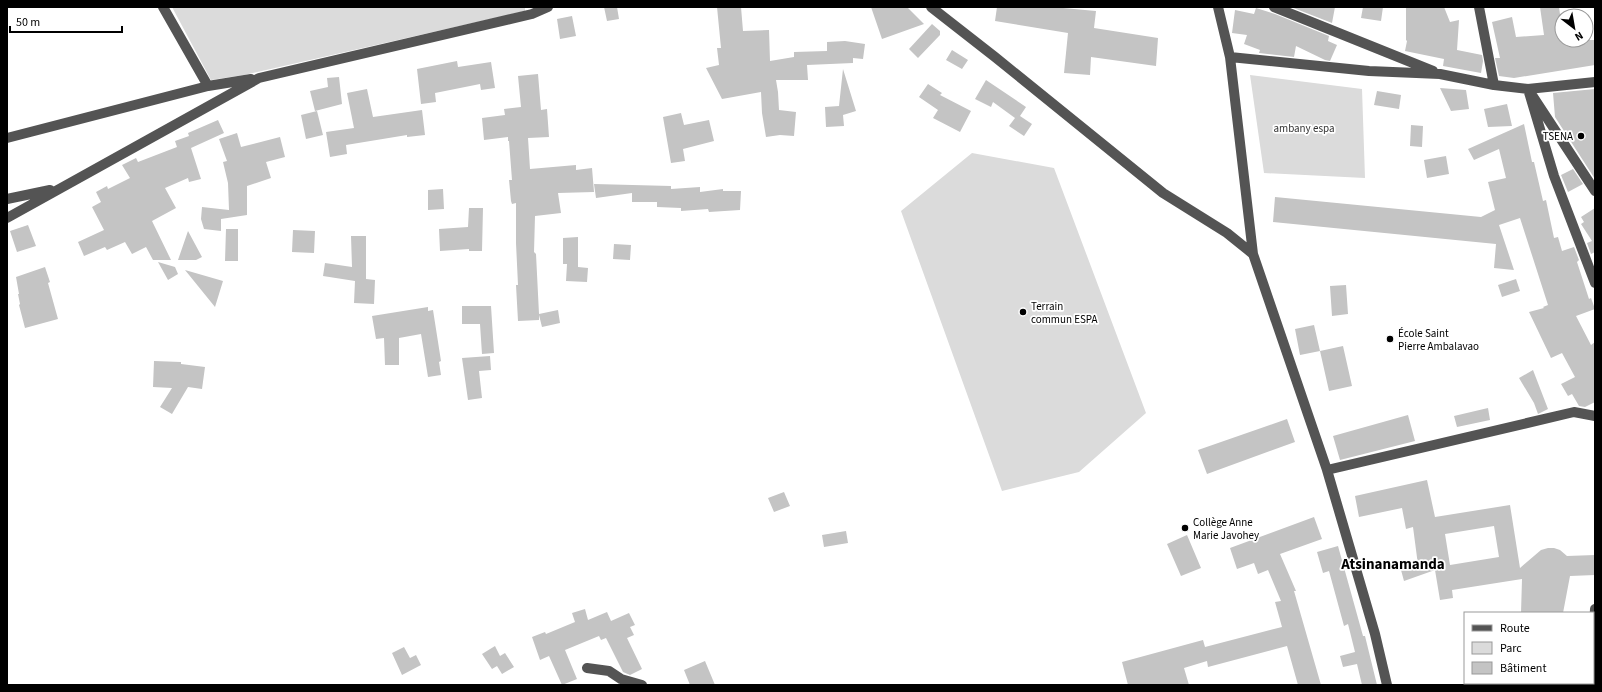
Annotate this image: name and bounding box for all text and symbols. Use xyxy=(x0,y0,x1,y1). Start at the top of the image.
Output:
scale bar xyxy=(10,8,122,34)
north arrow xyxy=(1554,8,1594,48)
text: 50 m xyxy=(16,14,40,31)
text: N xyxy=(1572,28,1586,44)
park label: ambany espa xyxy=(1273,121,1335,136)
place label: TSENA xyxy=(1543,129,1573,144)
marker: TSENA xyxy=(1576,131,1586,141)
place label: Terrain commun ESPA xyxy=(1031,299,1098,327)
marker: Terrain commun ESPA xyxy=(1018,307,1028,317)
place label: École Saint Pierre Ambalavao xyxy=(1398,326,1479,354)
marker: École Saint Pierre Ambalavao xyxy=(1385,334,1395,344)
place label: Collège Anne Marie Javohey xyxy=(1193,515,1259,543)
marker: Collège Anne Marie Javohey xyxy=(1180,523,1190,533)
district label: Atsinanamanda xyxy=(1340,554,1445,575)
legend xyxy=(1464,612,1594,684)
text: Route xyxy=(1500,620,1530,637)
text: Parc xyxy=(1500,640,1522,657)
text: Bâtiment xyxy=(1500,660,1546,677)

